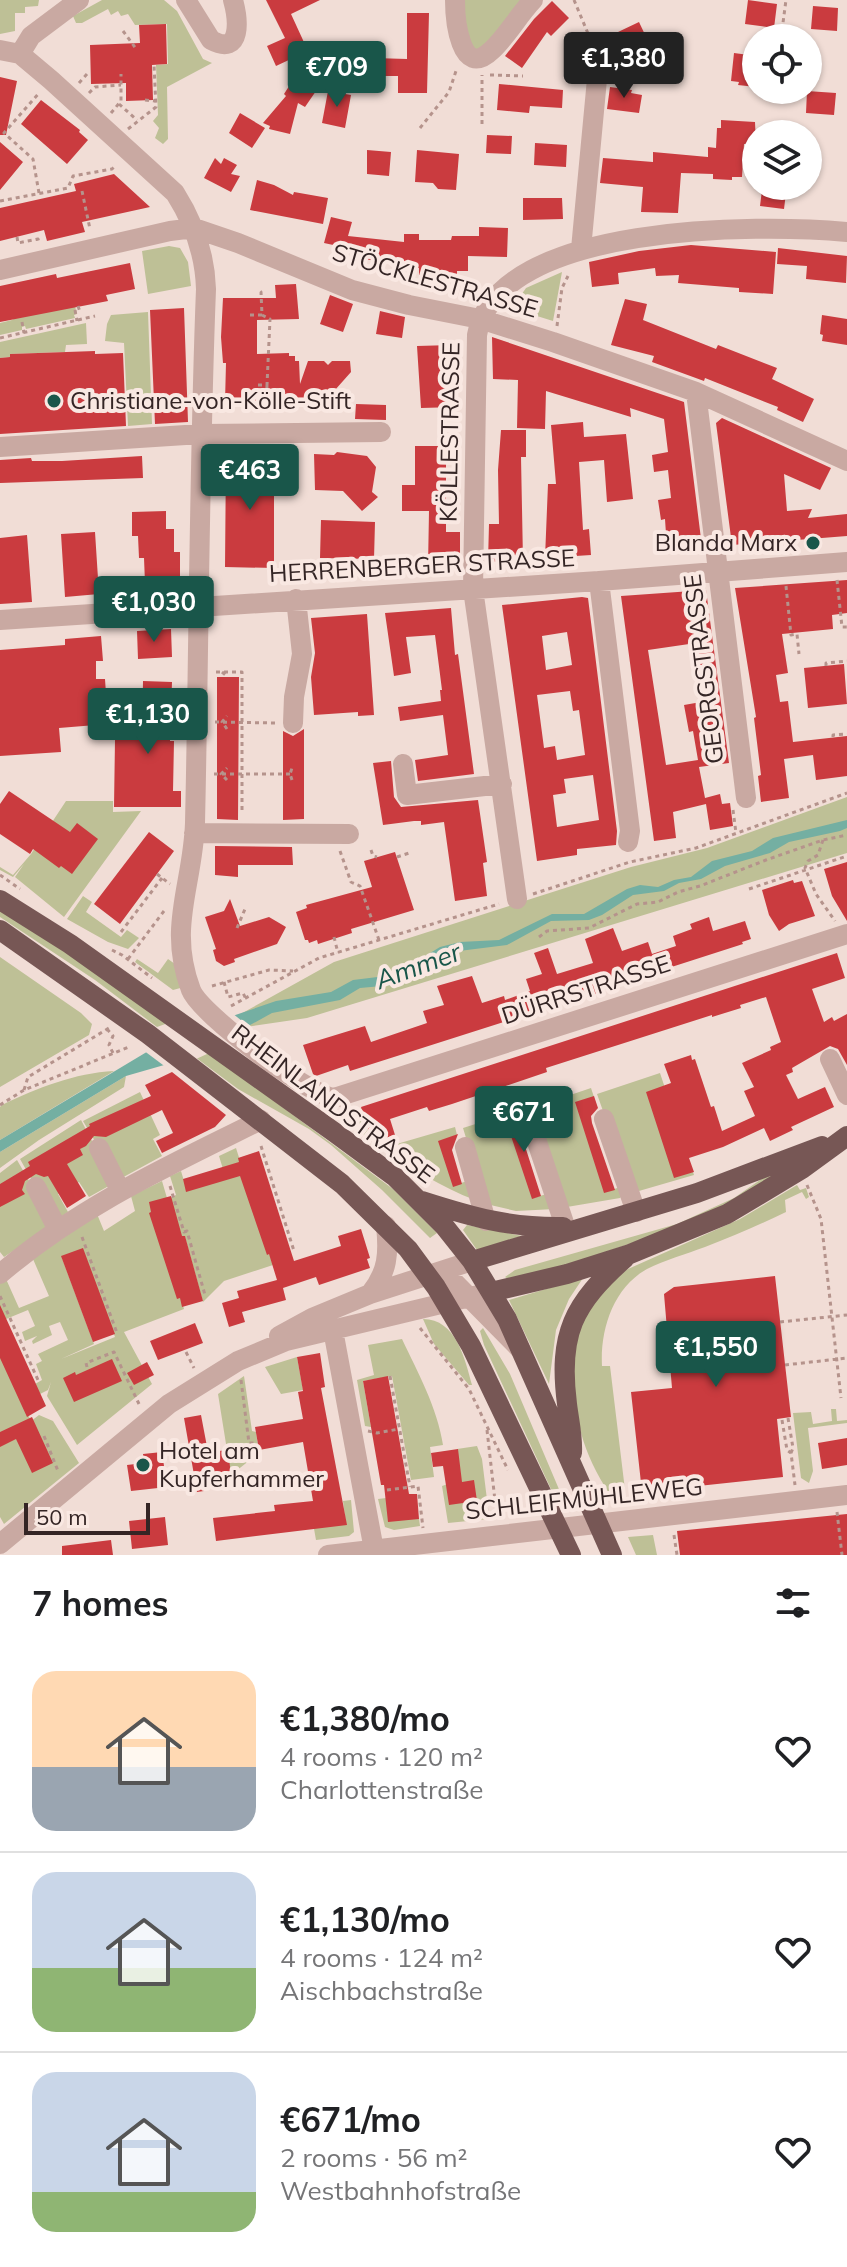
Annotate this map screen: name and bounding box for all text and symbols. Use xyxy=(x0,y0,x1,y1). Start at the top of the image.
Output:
map controls xyxy=(742,24,822,200)
button: locate xyxy=(742,24,822,104)
pin: €1,380 xyxy=(559,32,689,100)
pin: €709 xyxy=(290,41,384,109)
text: €1,380 xyxy=(582,41,666,74)
text: €709 xyxy=(306,50,368,83)
button: layers xyxy=(742,120,822,200)
street label: STÖCKLESTRASSE xyxy=(329,236,541,324)
street label: KÖLLESTRASSE xyxy=(432,342,466,522)
place label: Christiane-von-Kölle-Stift xyxy=(70,385,351,415)
marker: Christiane-von-Kölle-Stift xyxy=(45,392,63,410)
pin: €463 xyxy=(203,444,297,512)
text: €463 xyxy=(219,453,281,486)
place label: Blanda Marx xyxy=(655,527,797,557)
marker: Blanda Marx xyxy=(804,534,822,552)
street label: HERRENBERGER STRASSE xyxy=(268,542,576,588)
street label: GEORGSTRASSE xyxy=(676,572,730,766)
pin: €1,030 xyxy=(89,576,219,644)
text: €1,030 xyxy=(112,585,196,618)
pin: €1,130 xyxy=(83,688,213,756)
text: €1,130 xyxy=(106,697,190,730)
water label: Ammer xyxy=(370,934,466,996)
street label: DÜRRSTRASSE xyxy=(498,948,674,1030)
street label: RHEINLANDSTRASSE xyxy=(226,1017,441,1189)
pin: €671 xyxy=(477,1086,571,1154)
text: €671 xyxy=(493,1095,555,1128)
pin: €1,550 xyxy=(651,1321,781,1389)
text: €1,550 xyxy=(674,1330,758,1363)
place label: Hotel am Kupferhammer xyxy=(159,1435,324,1493)
marker: Hotel am Kupferhammer xyxy=(134,1456,152,1474)
street label: SCHLEIFMÜHLEWEG xyxy=(464,1471,704,1525)
scale bar xyxy=(24,1499,150,1535)
text: 50 m xyxy=(36,1503,87,1531)
icon: filters xyxy=(771,1581,815,1625)
text: 7 homes xyxy=(32,1582,169,1625)
text: €1,380/mo xyxy=(280,1697,450,1740)
icon: home xyxy=(96,1703,192,1799)
icon: heart xyxy=(771,1729,815,1773)
text: 4 rooms · 120 m² xyxy=(280,1740,483,1773)
text: Charlottenstraße xyxy=(280,1773,483,1806)
text: €1,130/mo xyxy=(280,1898,450,1941)
icon: home xyxy=(96,1904,192,2000)
icon: heart xyxy=(771,1930,815,1974)
text: 4 rooms · 124 m² xyxy=(280,1941,483,1974)
text: Aischbachstraße xyxy=(280,1974,483,2007)
text: €671/mo xyxy=(280,2098,421,2141)
icon: home xyxy=(96,2104,192,2200)
icon: heart xyxy=(771,2130,815,2174)
text: 2 rooms · 56 m² xyxy=(280,2141,467,2174)
text: Westbahnhofstraße xyxy=(280,2174,521,2207)

